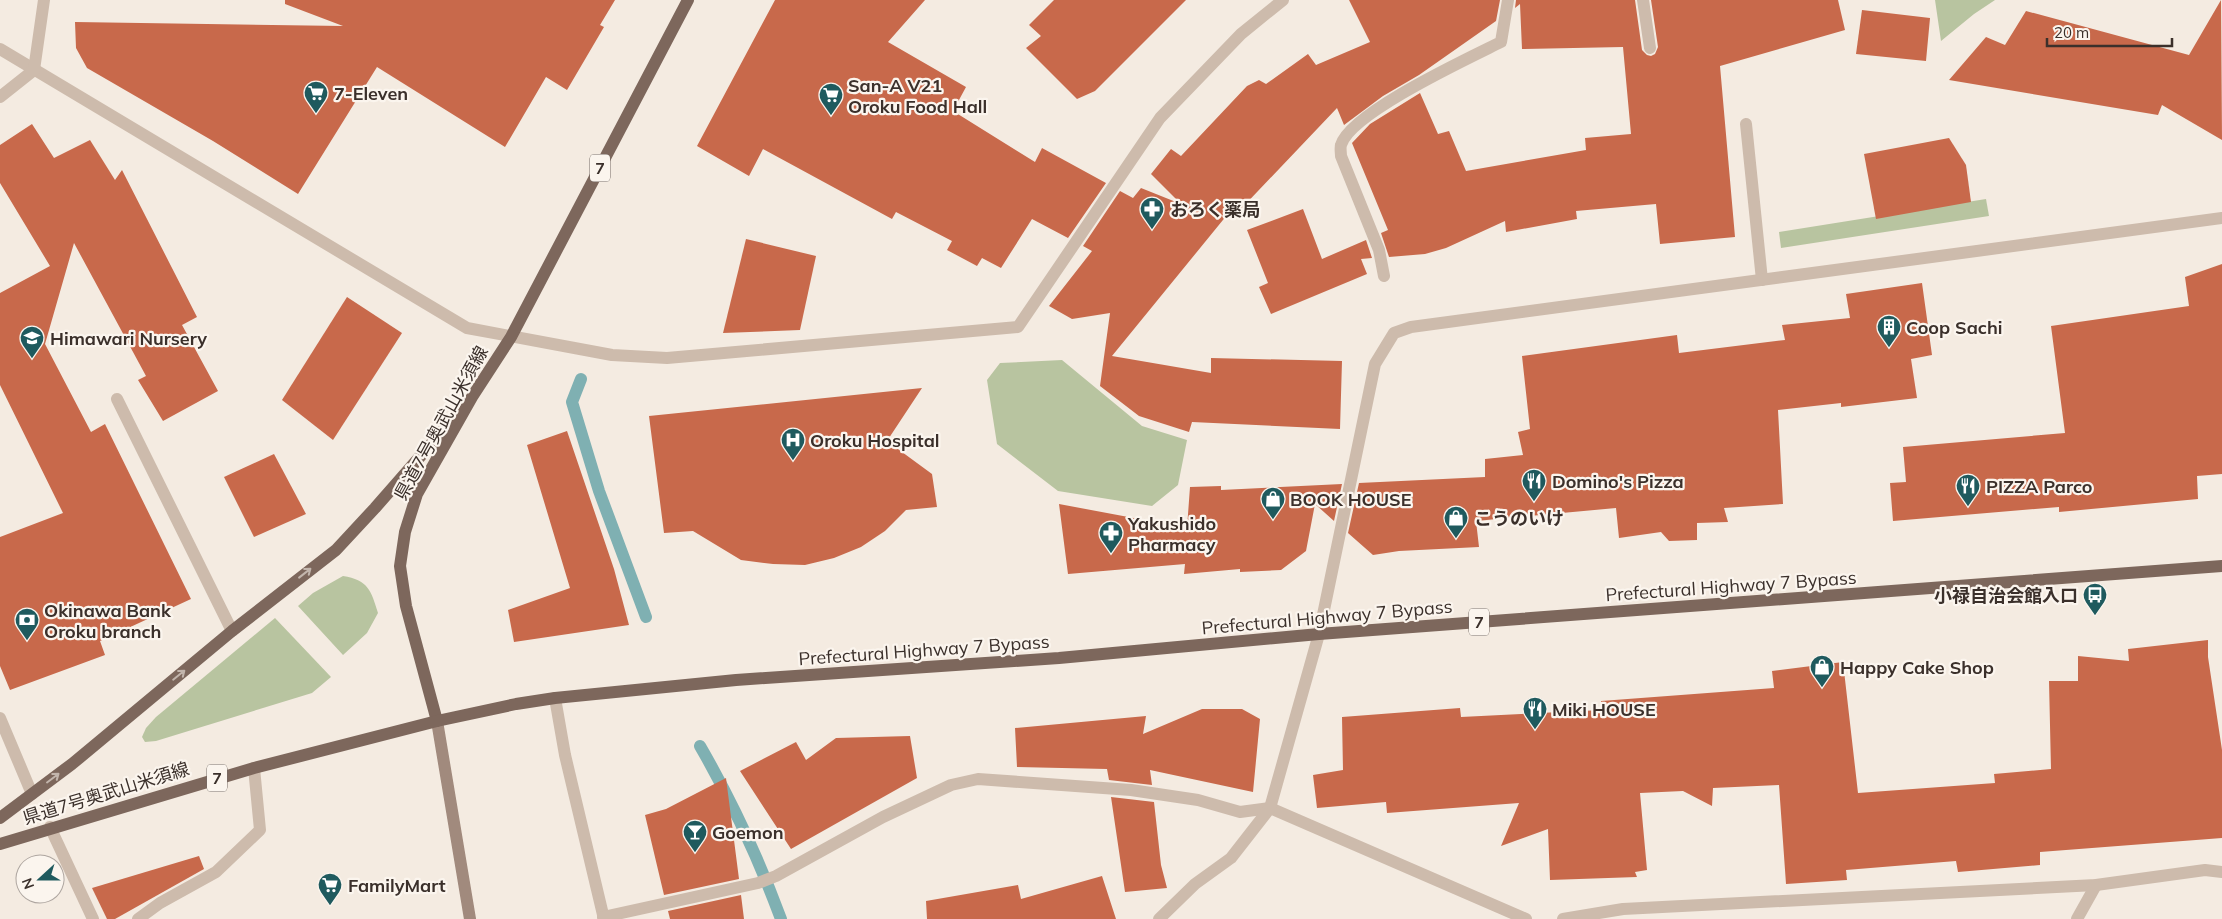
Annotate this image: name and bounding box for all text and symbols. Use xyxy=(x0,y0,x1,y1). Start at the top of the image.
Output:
scale bar xyxy=(2047,15,2172,47)
text: 20 m xyxy=(2054,23,2089,42)
place label: San-A V21 Oroku Food Hall xyxy=(848,74,987,118)
supermarket icon: 7-Eleven xyxy=(303,80,329,114)
place label: 7-Eleven xyxy=(334,82,408,105)
supermarket icon: San-A V21 Oroku Food Hall xyxy=(818,82,844,116)
road number: 7 xyxy=(590,154,610,182)
pharmacy icon: おろく薬局 xyxy=(1139,196,1165,230)
place label: おろく薬局 xyxy=(1170,198,1260,221)
building icon: Coop Sachi xyxy=(1876,314,1902,348)
place label: Coop Sachi xyxy=(1906,316,2003,339)
school or university icon: Himawari Nursery xyxy=(19,325,45,359)
place label: Himawari Nursery xyxy=(50,327,207,350)
street label: 県道7号奥武山米須線 xyxy=(389,342,493,504)
hospital icon: Oroku Hospital xyxy=(780,427,806,461)
place label: Oroku Hospital xyxy=(810,429,940,452)
restaurant icon: Domino's Pizza xyxy=(1521,468,1547,502)
place label: Domino's Pizza xyxy=(1552,470,1684,493)
restaurant icon: PIZZA Parco xyxy=(1955,473,1981,507)
place label: PIZZA Parco xyxy=(1986,475,2092,498)
shop icon: BOOK HOUSE xyxy=(1260,486,1286,520)
place label: BOOK HOUSE xyxy=(1290,488,1411,511)
shop icon: こうのいけ xyxy=(1443,505,1469,539)
place label: こうのいけ xyxy=(1474,507,1564,530)
place label: Yakushido Pharmacy xyxy=(1127,512,1216,556)
pharmacy icon: Yakushido Pharmacy xyxy=(1098,520,1124,554)
street label: Prefectural Highway 7 Bypass xyxy=(1605,566,1857,606)
one-way arrow xyxy=(298,568,312,578)
bus stop icon: 小禄自治会館入口 xyxy=(2082,582,2108,616)
place label: 小禄自治会館入口 xyxy=(1934,584,2078,607)
street label: Prefectural Highway 7 Bypass xyxy=(1201,595,1453,639)
place label: Okinawa Bank Oroku branch xyxy=(44,599,172,643)
bank icon: Okinawa Bank Oroku branch xyxy=(14,607,40,641)
road number: 7 xyxy=(1469,608,1489,636)
street label: Prefectural Highway 7 Bypass xyxy=(798,630,1050,670)
shop icon: Happy Cake Shop xyxy=(1809,654,1835,688)
place label: Happy Cake Shop xyxy=(1840,656,1994,679)
one-way arrow xyxy=(172,670,185,681)
restaurant icon: Miki HOUSE xyxy=(1522,696,1548,730)
place label: Miki HOUSE xyxy=(1552,698,1656,721)
street label: 県道7号奥武山米須線 xyxy=(20,757,192,829)
road number: 7 xyxy=(207,764,227,791)
one-way arrow xyxy=(46,773,60,783)
bar icon: Goemon xyxy=(682,819,708,853)
place label: Goemon xyxy=(712,821,784,844)
north arrow xyxy=(15,854,65,904)
supermarket icon: FamilyMart xyxy=(317,872,343,906)
place label: FamilyMart xyxy=(348,874,446,897)
text: N xyxy=(18,875,38,892)

